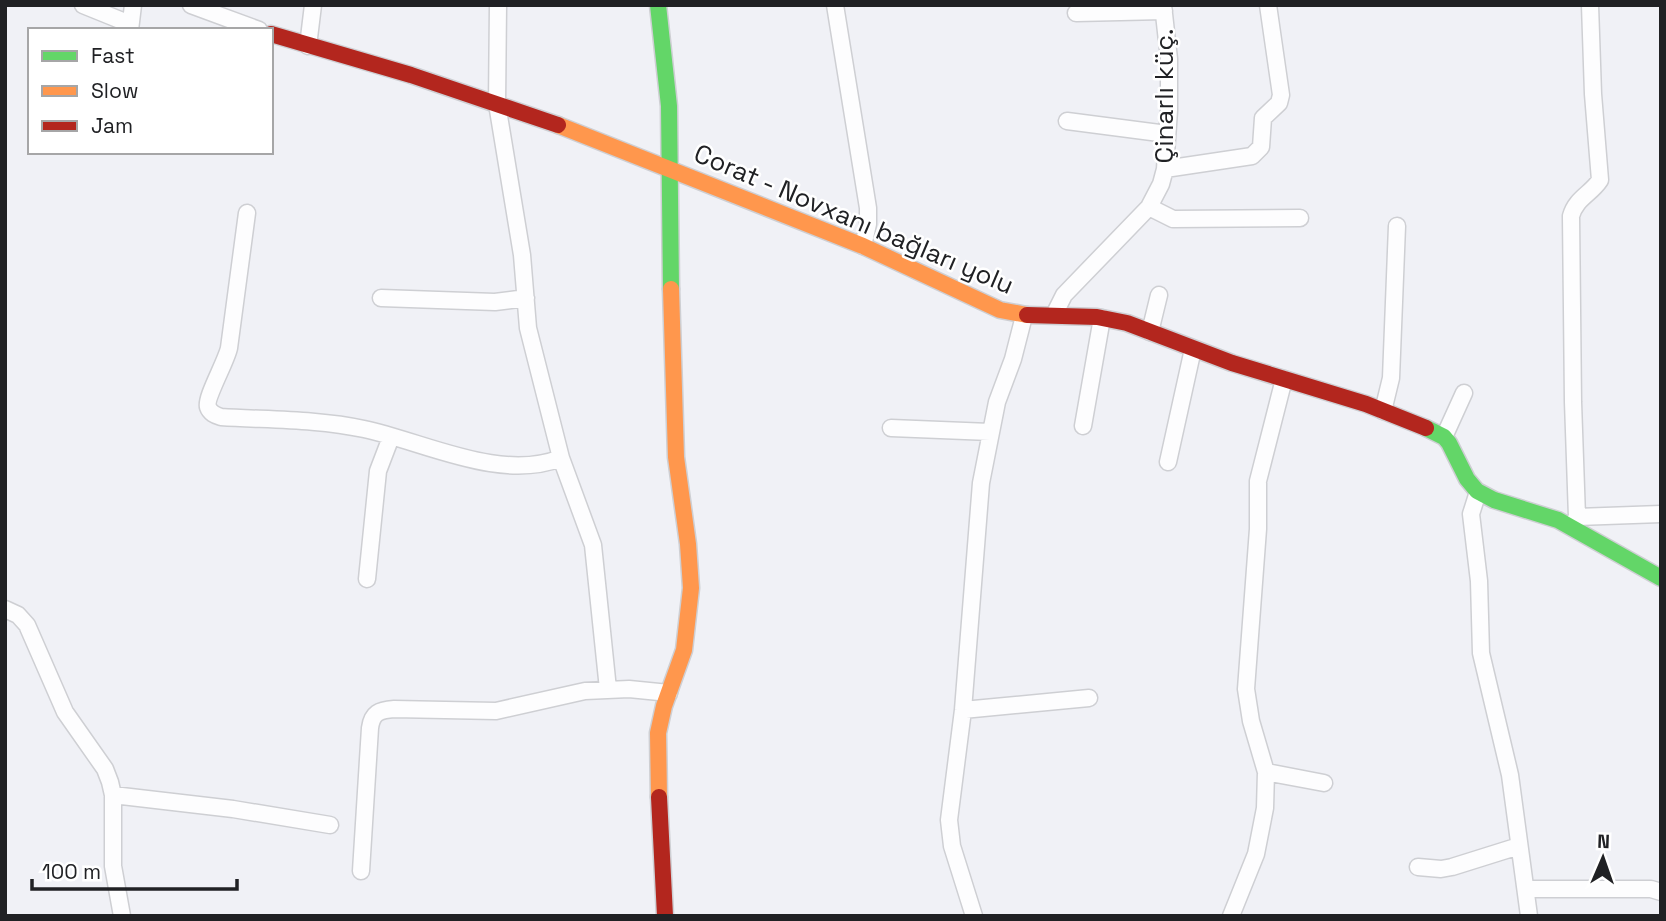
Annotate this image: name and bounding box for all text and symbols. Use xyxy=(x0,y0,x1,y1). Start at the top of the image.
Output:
legend xyxy=(28,28,273,154)
street label: Çinarlı küç. xyxy=(1147,28,1181,164)
text: Fast xyxy=(91,42,135,69)
text: Slow xyxy=(91,77,139,104)
text: Jam xyxy=(91,112,133,139)
street label: Corat - Novxanı bağları yolu xyxy=(689,136,1019,302)
north arrow xyxy=(1568,823,1638,893)
text: N xyxy=(1597,829,1610,854)
scale bar xyxy=(32,848,236,892)
text: 100 m xyxy=(42,858,101,885)

